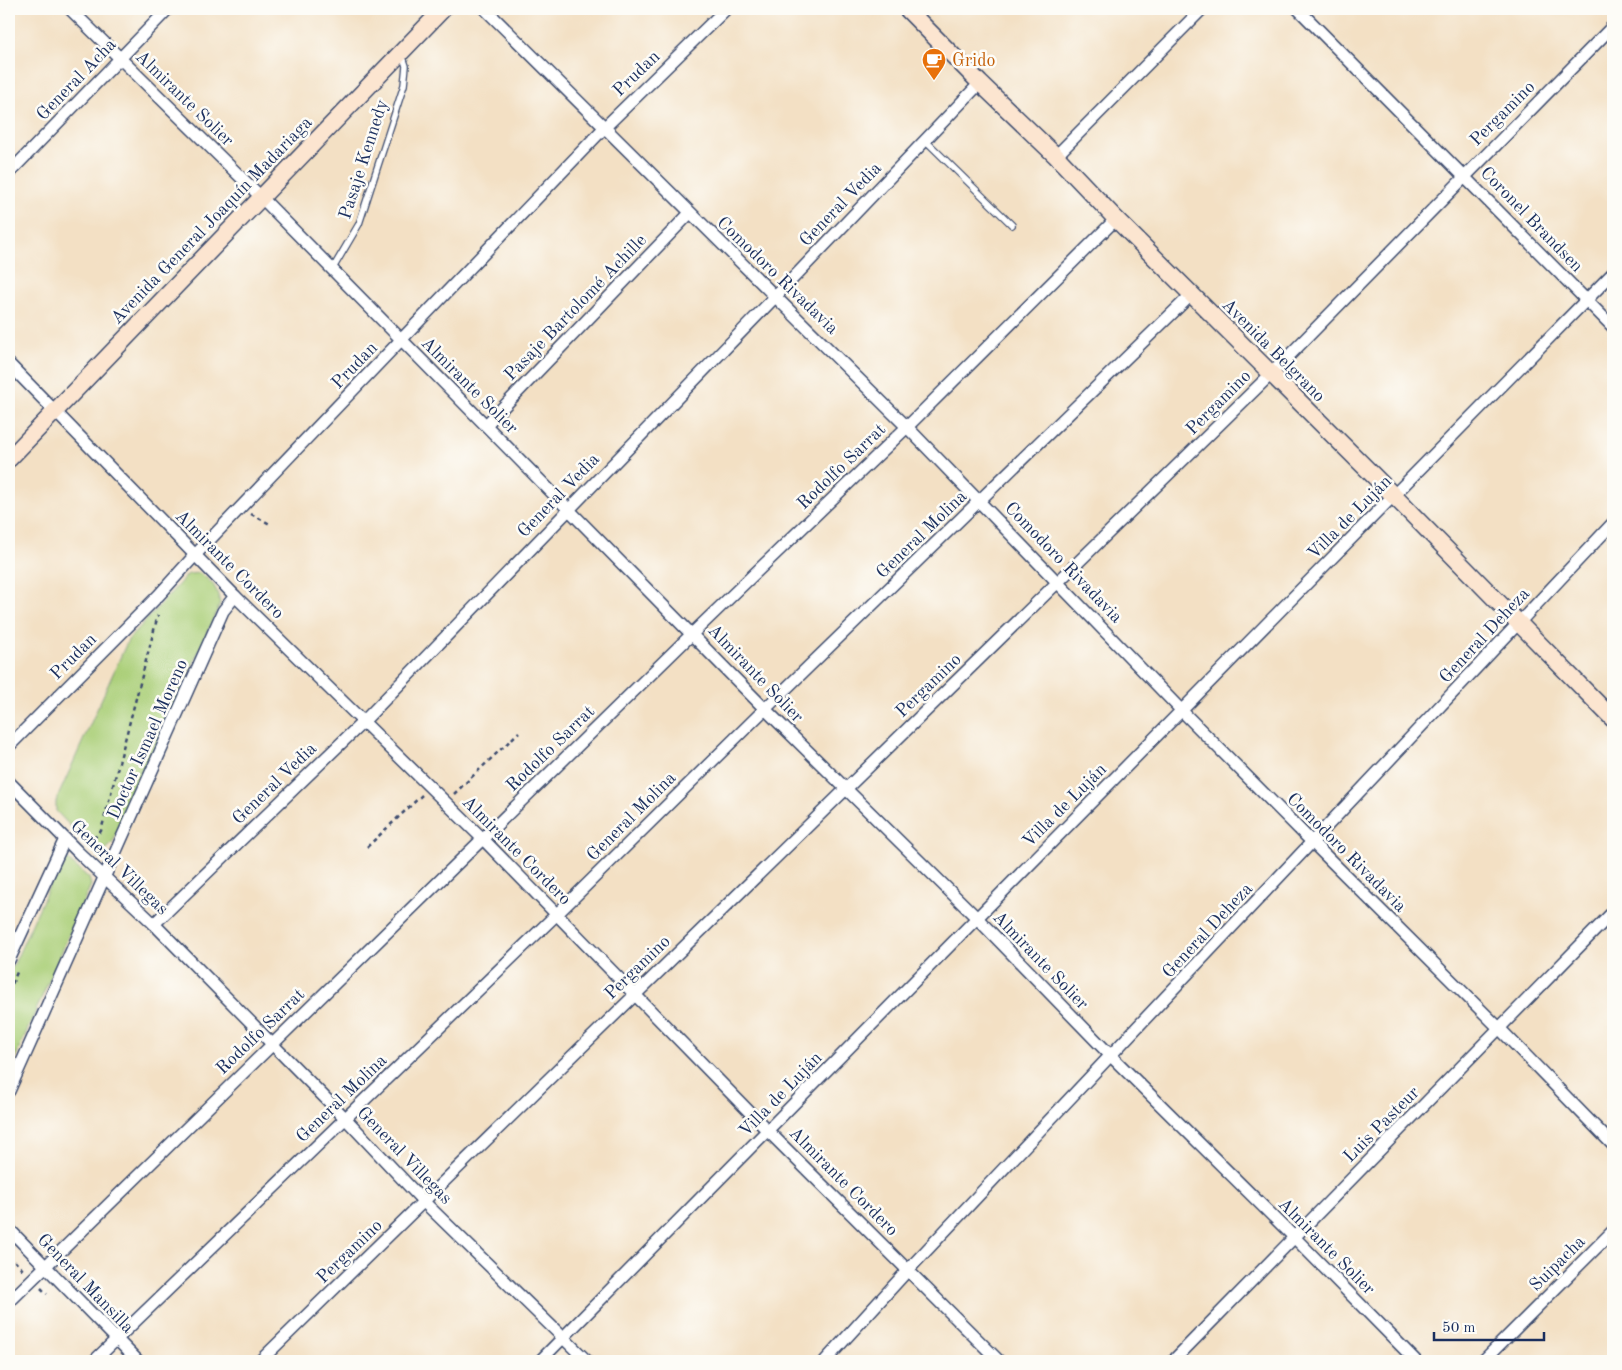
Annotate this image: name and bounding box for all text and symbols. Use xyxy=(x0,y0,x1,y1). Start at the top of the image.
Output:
street label: General Acha xyxy=(34,35,120,124)
street label: Almirante Solier xyxy=(132,47,237,150)
street label: Prudan xyxy=(610,47,664,100)
cafe icon: Grido xyxy=(921,47,947,81)
place label: Grido xyxy=(952,52,996,70)
street label: Pergamino xyxy=(1467,78,1539,150)
street label: Pasaje Kennedy xyxy=(336,97,392,221)
street label: Avenida General Joaquín Madariaga xyxy=(108,113,316,328)
street label: General Vedia xyxy=(796,159,885,250)
street label: Coronel Brandsen xyxy=(1477,164,1586,276)
street label: Comodoro Rivadavia xyxy=(713,213,841,338)
street label: Pasaje Bartolomé Achille xyxy=(501,231,650,384)
street label: Avenida Belgrano xyxy=(1218,296,1328,406)
street label: Almirante Solier xyxy=(417,334,522,438)
street label: Prudan xyxy=(328,339,381,393)
street label: Pergamino xyxy=(1183,367,1255,439)
street label: Rodolfo Sarrat xyxy=(794,420,889,513)
street label: General Vedia xyxy=(514,450,603,541)
street label: Villa de Luján xyxy=(1304,472,1395,563)
street label: General Molina xyxy=(873,487,970,582)
street label: Comodoro Rivadavia xyxy=(1001,499,1126,627)
street label: Almirante Cordero xyxy=(171,507,287,623)
street label: General Deheza xyxy=(1436,585,1533,687)
street label: Almirante Solier xyxy=(704,621,807,727)
street label: Prudan xyxy=(47,630,101,683)
street label: Pergamino xyxy=(892,650,965,721)
street label: Doctor Ismael Moreno xyxy=(104,657,191,822)
street label: Rodolfo Sarrat xyxy=(503,702,598,795)
street label: General Vedia xyxy=(229,739,320,828)
street label: Villa de Luján xyxy=(1019,760,1110,851)
street label: General Molina xyxy=(584,769,680,865)
street label: Comodoro Rivadavia xyxy=(1283,790,1409,916)
street label: Almirante Cordero xyxy=(458,793,574,909)
street label: General Villegas xyxy=(67,817,172,919)
street label: General Deheza xyxy=(1159,880,1256,982)
street label: Almirante Solier xyxy=(989,908,1092,1014)
street label: Pergamino xyxy=(601,932,674,1003)
street label: Rodolfo Sarrat xyxy=(213,985,308,1078)
street label: Villa de Luján xyxy=(736,1049,826,1141)
street label: General Molina xyxy=(293,1051,390,1146)
street label: Luis Pasteur xyxy=(1340,1083,1424,1166)
street label: General Villegas xyxy=(353,1103,455,1208)
street label: Almirante Cordero xyxy=(785,1124,901,1240)
street label: Almirante Solier xyxy=(1274,1195,1379,1299)
street label: Pergamino xyxy=(313,1216,386,1287)
street label: General Mansilla xyxy=(34,1231,137,1337)
street label: Suipacha xyxy=(1526,1232,1589,1295)
scale bar xyxy=(1434,1310,1544,1342)
text: 50 m xyxy=(1442,1321,1476,1336)

